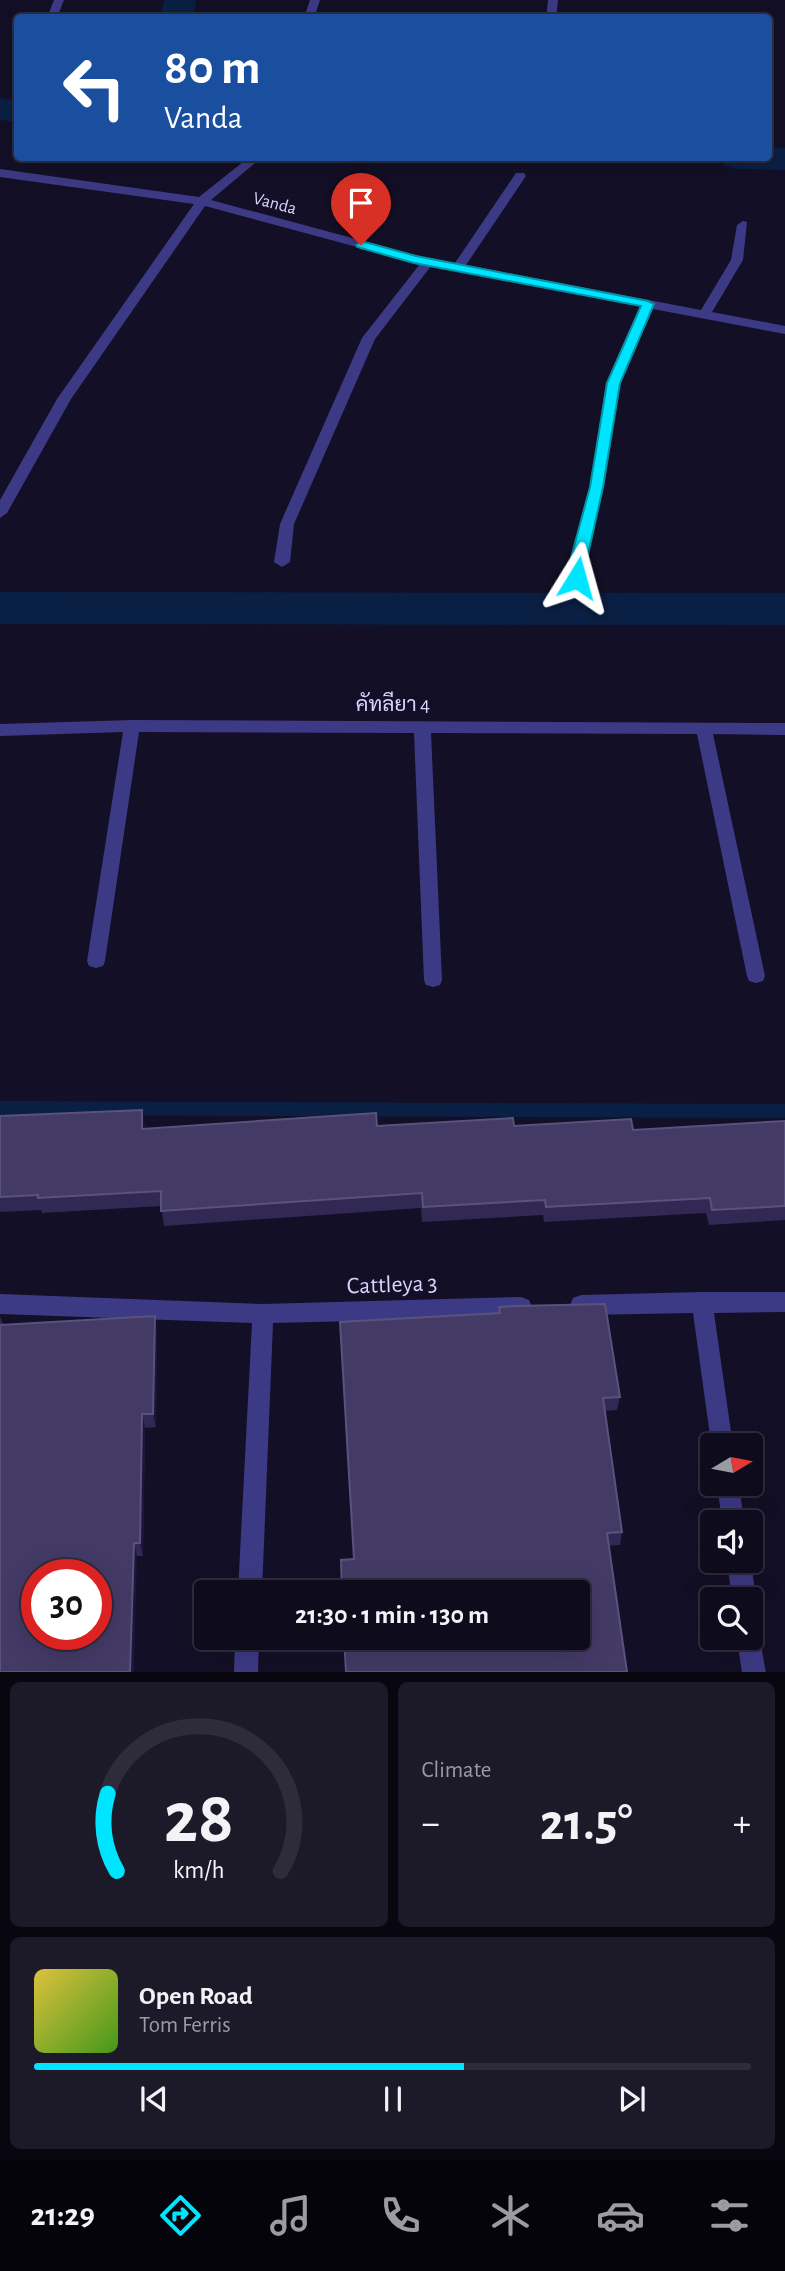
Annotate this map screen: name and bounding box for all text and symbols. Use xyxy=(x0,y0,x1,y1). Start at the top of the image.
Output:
icon: left xyxy=(49,42,140,133)
text: 80 m xyxy=(164,44,261,93)
text: Vanda xyxy=(164,102,243,134)
pin xyxy=(331,173,391,245)
icon: arrive xyxy=(342,184,380,222)
street label: Vanda xyxy=(251,190,298,218)
position arrow xyxy=(540,541,614,615)
street label: คัทลียา 4 xyxy=(356,691,430,715)
street label: Cattleya 3 xyxy=(346,1271,438,1299)
north arrow xyxy=(700,1433,763,1496)
map controls xyxy=(700,1433,763,1650)
button: sound xyxy=(700,1510,763,1573)
speed limit sign: 30 xyxy=(21,1559,112,1650)
button: search xyxy=(700,1587,763,1650)
text: 21:30 · 1 min · 130 m xyxy=(295,1602,489,1628)
text: Climate xyxy=(422,1759,491,1782)
text: 28 xyxy=(164,1783,234,1856)
text: 21.5° xyxy=(540,1797,633,1849)
text: − xyxy=(422,1805,440,1843)
text: + xyxy=(733,1805,751,1843)
text: km/h xyxy=(173,1857,225,1882)
text: Open Road xyxy=(139,1983,253,2009)
text: Tom Ferris xyxy=(139,2014,231,2037)
icon: previous xyxy=(135,2080,173,2118)
icon: pause xyxy=(374,2080,412,2118)
icon: next xyxy=(613,2080,651,2118)
icon: directions xyxy=(156,2191,205,2240)
icon: music xyxy=(266,2191,315,2240)
icon: phone xyxy=(376,2191,425,2240)
icon: climate xyxy=(486,2191,535,2240)
icon: car xyxy=(596,2191,645,2240)
icon: filters xyxy=(705,2191,754,2240)
text: 21:29 xyxy=(30,2199,95,2231)

